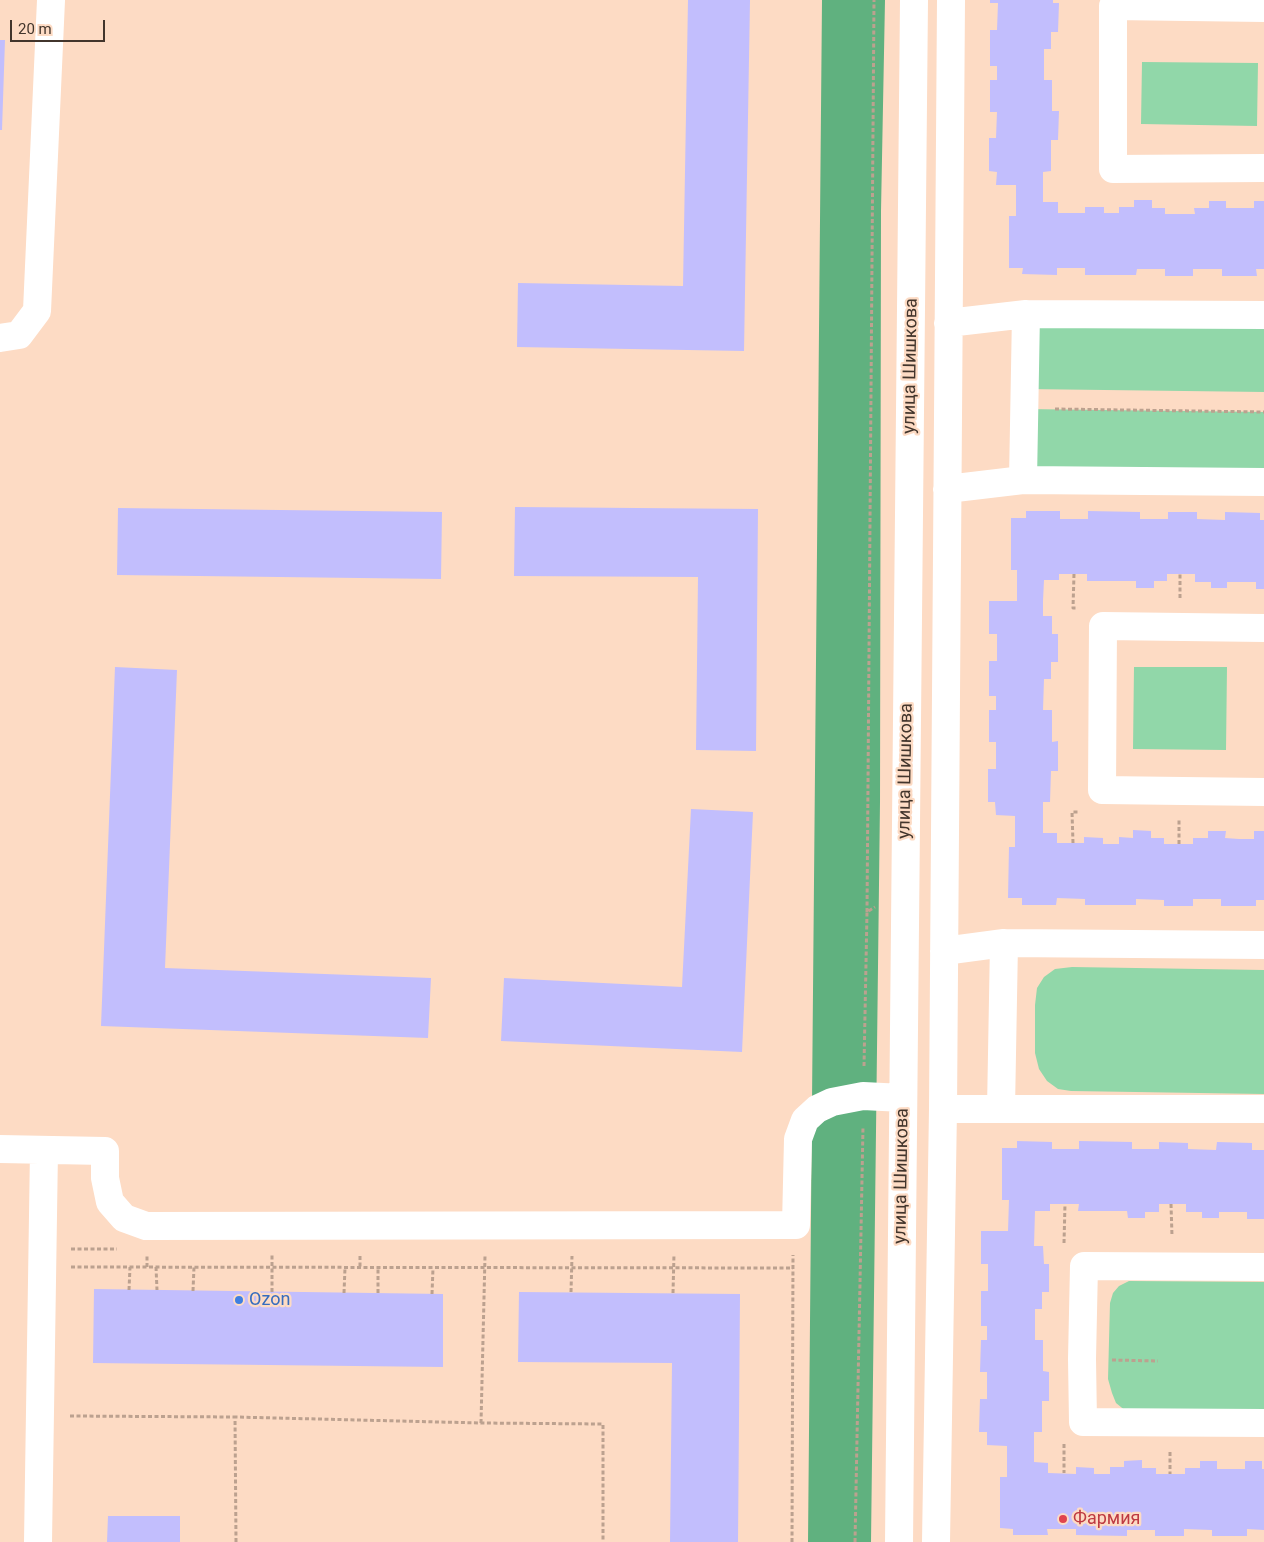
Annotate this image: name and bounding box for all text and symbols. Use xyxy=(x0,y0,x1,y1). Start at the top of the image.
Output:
scale bar xyxy=(12,10,108,42)
text: 20 m xyxy=(18,20,52,38)
street label: улица Шишкова xyxy=(899,298,923,434)
street label: улица Шишкова xyxy=(894,703,918,839)
street label: улица Шишкова xyxy=(890,1108,914,1244)
place label: Ozon xyxy=(249,1289,290,1311)
marker: Ozon xyxy=(233,1294,245,1306)
place label: Фармия xyxy=(1073,1508,1140,1530)
marker: Фармия xyxy=(1057,1513,1069,1525)

